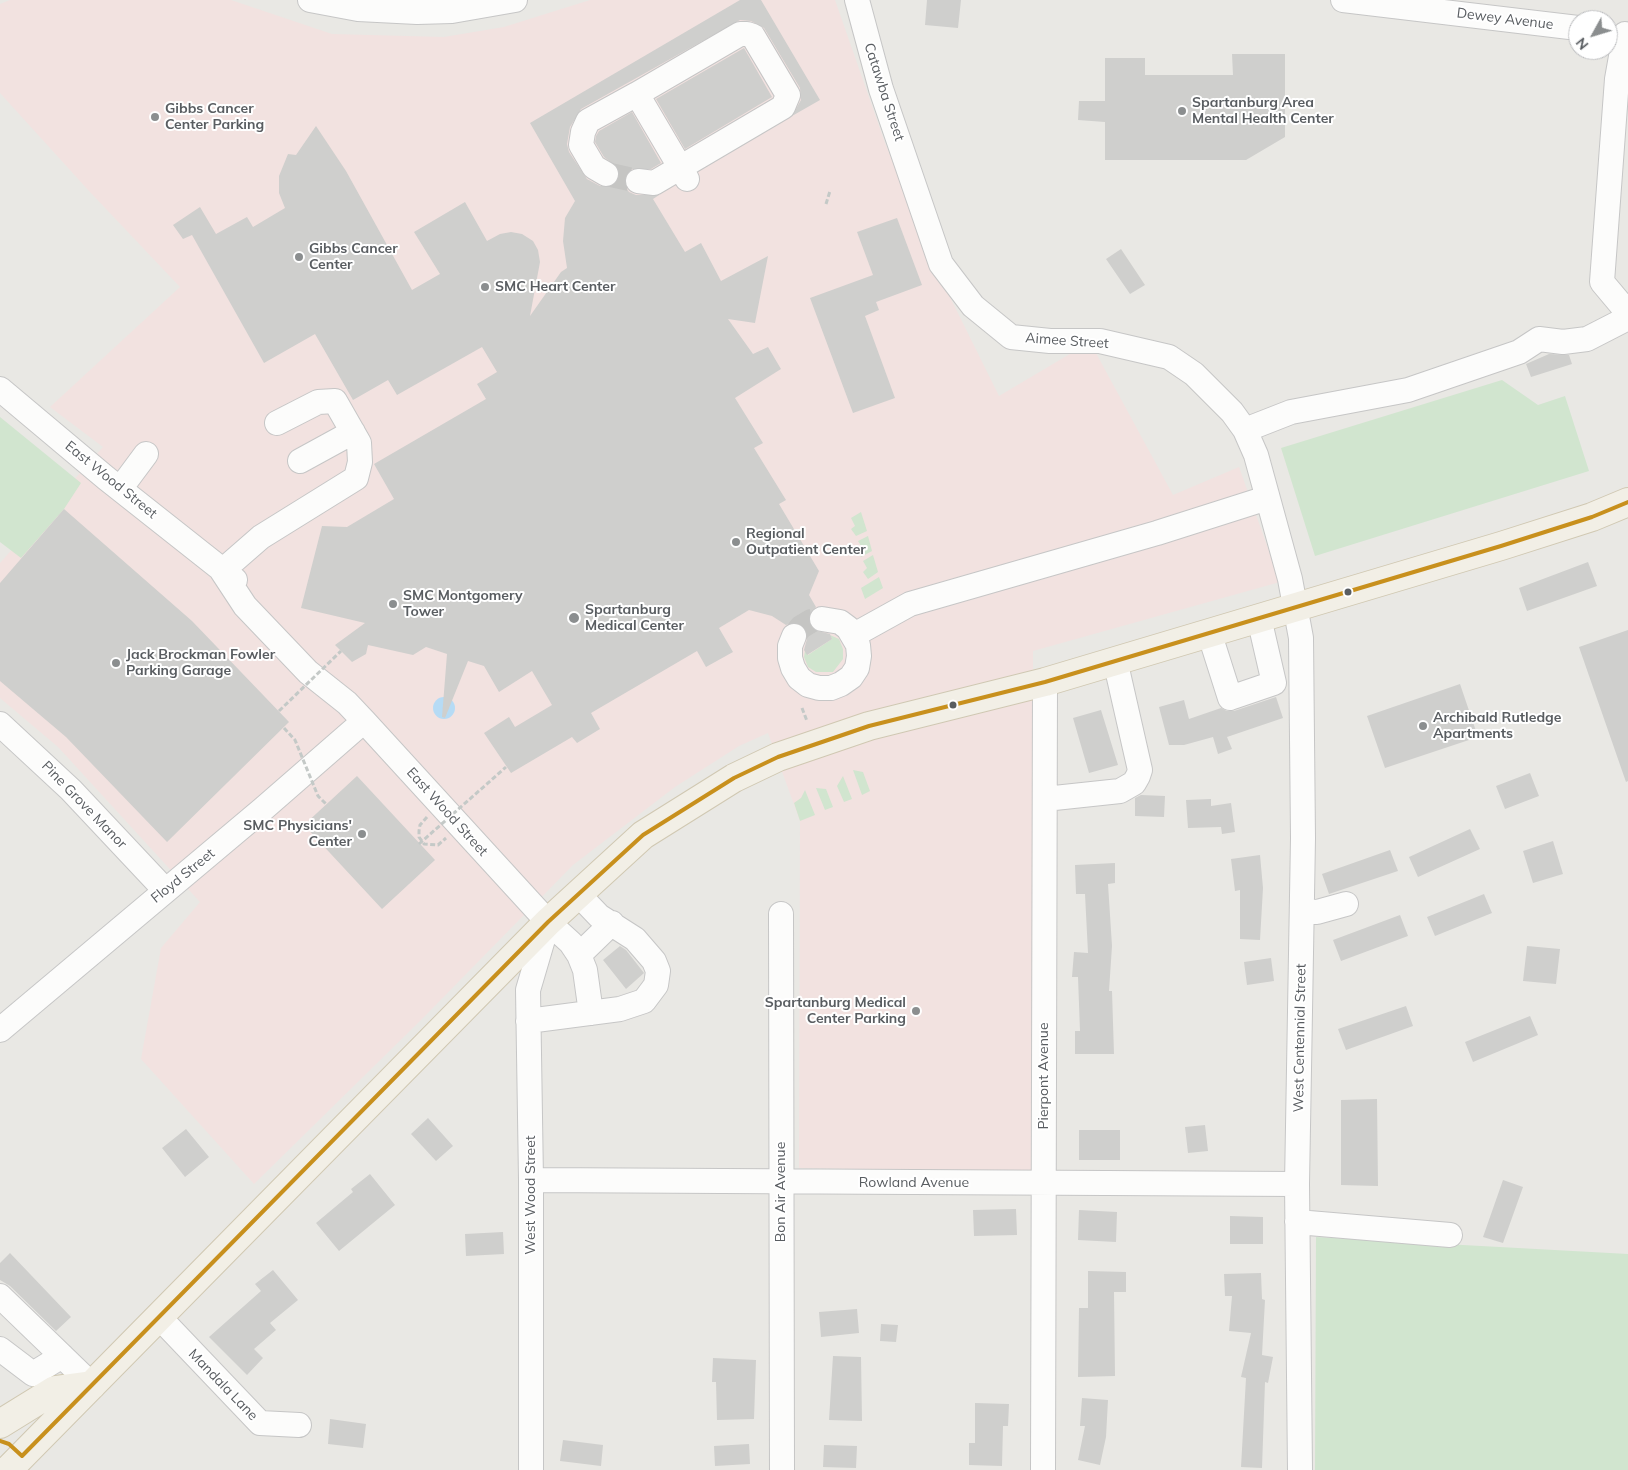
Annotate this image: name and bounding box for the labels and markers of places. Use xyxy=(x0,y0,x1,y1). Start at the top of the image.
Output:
place label: Spartanburg Area Mental Health Center xyxy=(1192,95,1334,128)
place label: Gibbs Cancer Center Parking xyxy=(165,101,264,134)
marker: Spartanburg Area Mental Health Center xyxy=(1176,105,1188,117)
marker: Gibbs Cancer Center Parking xyxy=(149,111,161,123)
place label: Gibbs Cancer Center xyxy=(309,241,398,274)
marker: Gibbs Cancer Center xyxy=(293,251,305,263)
place label: SMC Heart Center xyxy=(495,279,615,295)
marker: SMC Heart Center xyxy=(479,281,491,293)
place label: Regional Outpatient Center xyxy=(746,526,866,558)
marker: Regional Outpatient Center xyxy=(730,536,742,548)
unlabelled marker xyxy=(1343,587,1353,597)
place label: SMC Montgomery Tower xyxy=(403,588,523,620)
marker: SMC Montgomery Tower xyxy=(387,598,399,610)
place label: Spartanburg Medical Center xyxy=(585,602,684,634)
marker: Spartanburg Medical Center xyxy=(567,611,581,625)
place label: Jack Brockman Fowler Parking Garage xyxy=(126,647,275,680)
marker: Jack Brockman Fowler Parking Garage xyxy=(110,657,122,669)
unlabelled marker xyxy=(948,700,958,710)
place label: Archibald Rutledge Apartments xyxy=(1433,710,1561,742)
marker: Archibald Rutledge Apartments xyxy=(1417,720,1429,732)
place label: SMC Physicians' Center xyxy=(243,818,352,850)
marker: SMC Physicians' Center xyxy=(356,828,368,840)
place label: Spartanburg Medical Center Parking xyxy=(765,995,906,1028)
marker: Spartanburg Medical Center Parking xyxy=(910,1005,922,1017)

